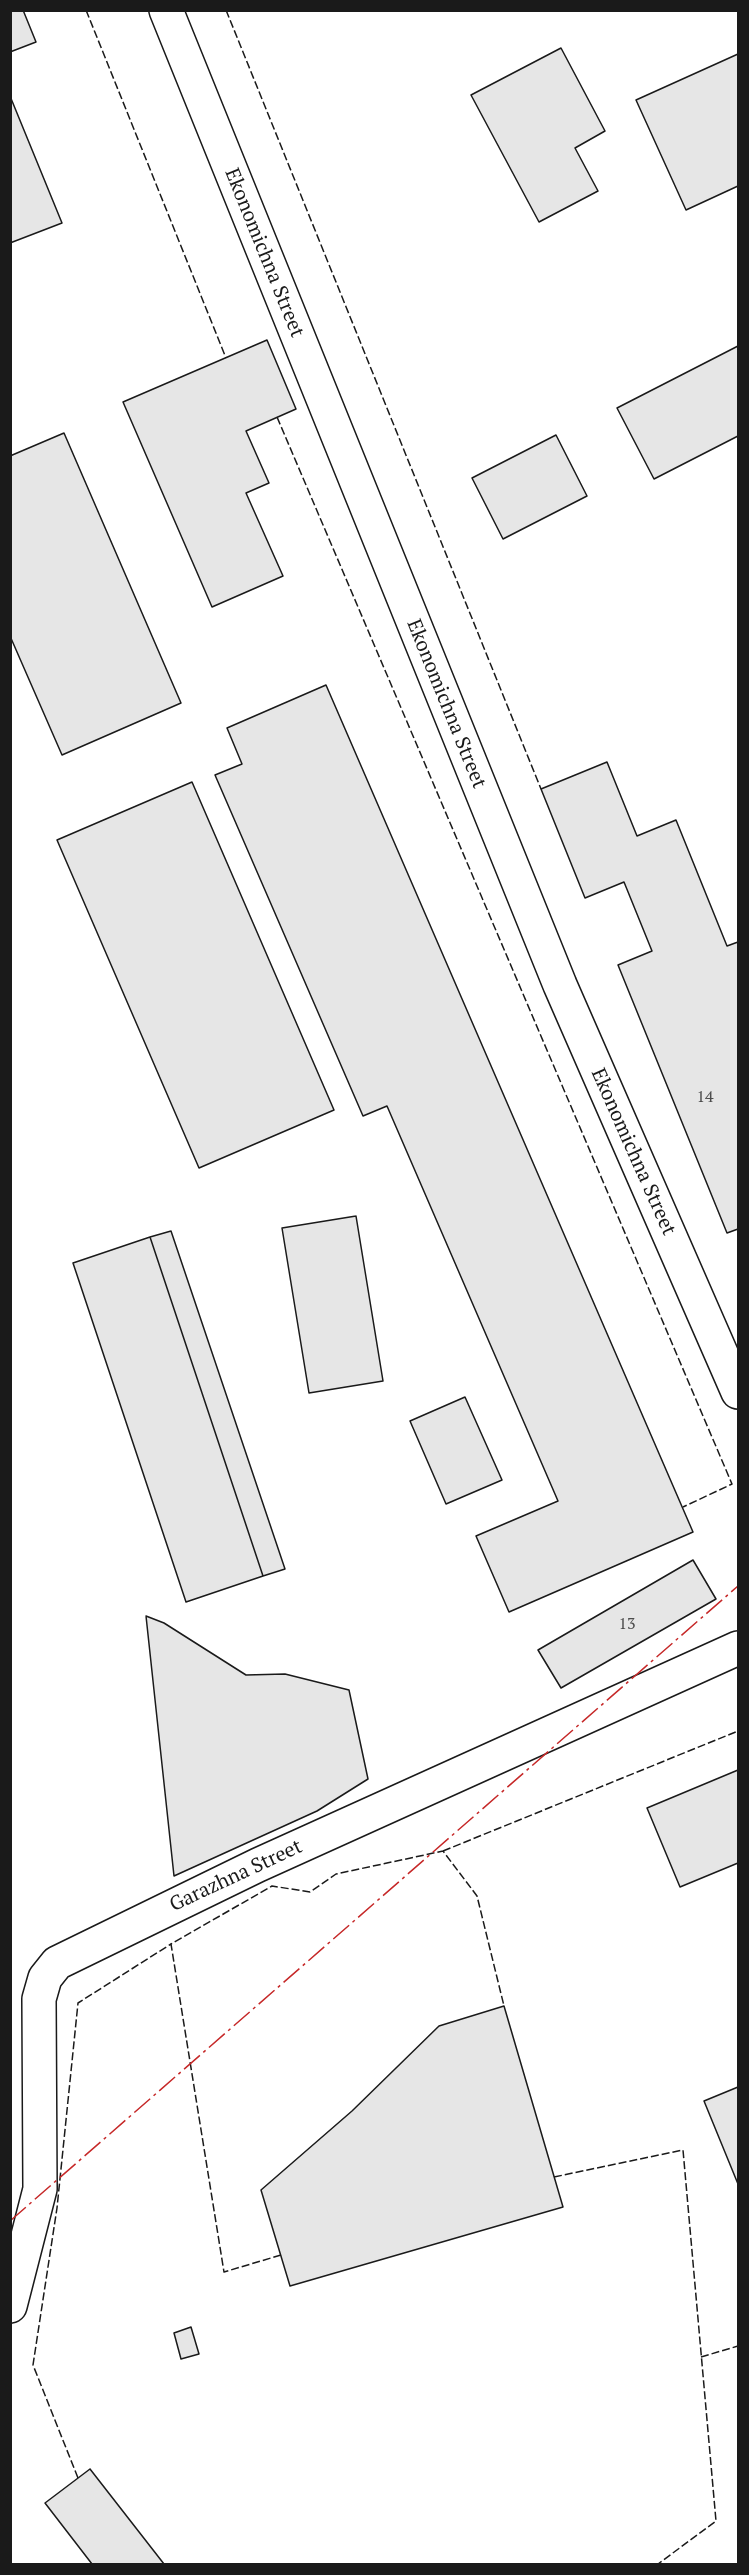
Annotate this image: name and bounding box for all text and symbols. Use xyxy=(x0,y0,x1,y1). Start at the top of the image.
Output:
street label: Ekonomichna Street xyxy=(219,165,309,341)
street label: Ekonomichna Street xyxy=(401,616,491,792)
street label: Ekonomichna Street xyxy=(585,1065,681,1239)
house number: 14 xyxy=(696,1087,714,1107)
house number: 13 xyxy=(618,1614,636,1634)
street label: Garazhna Street xyxy=(166,1835,306,1917)

